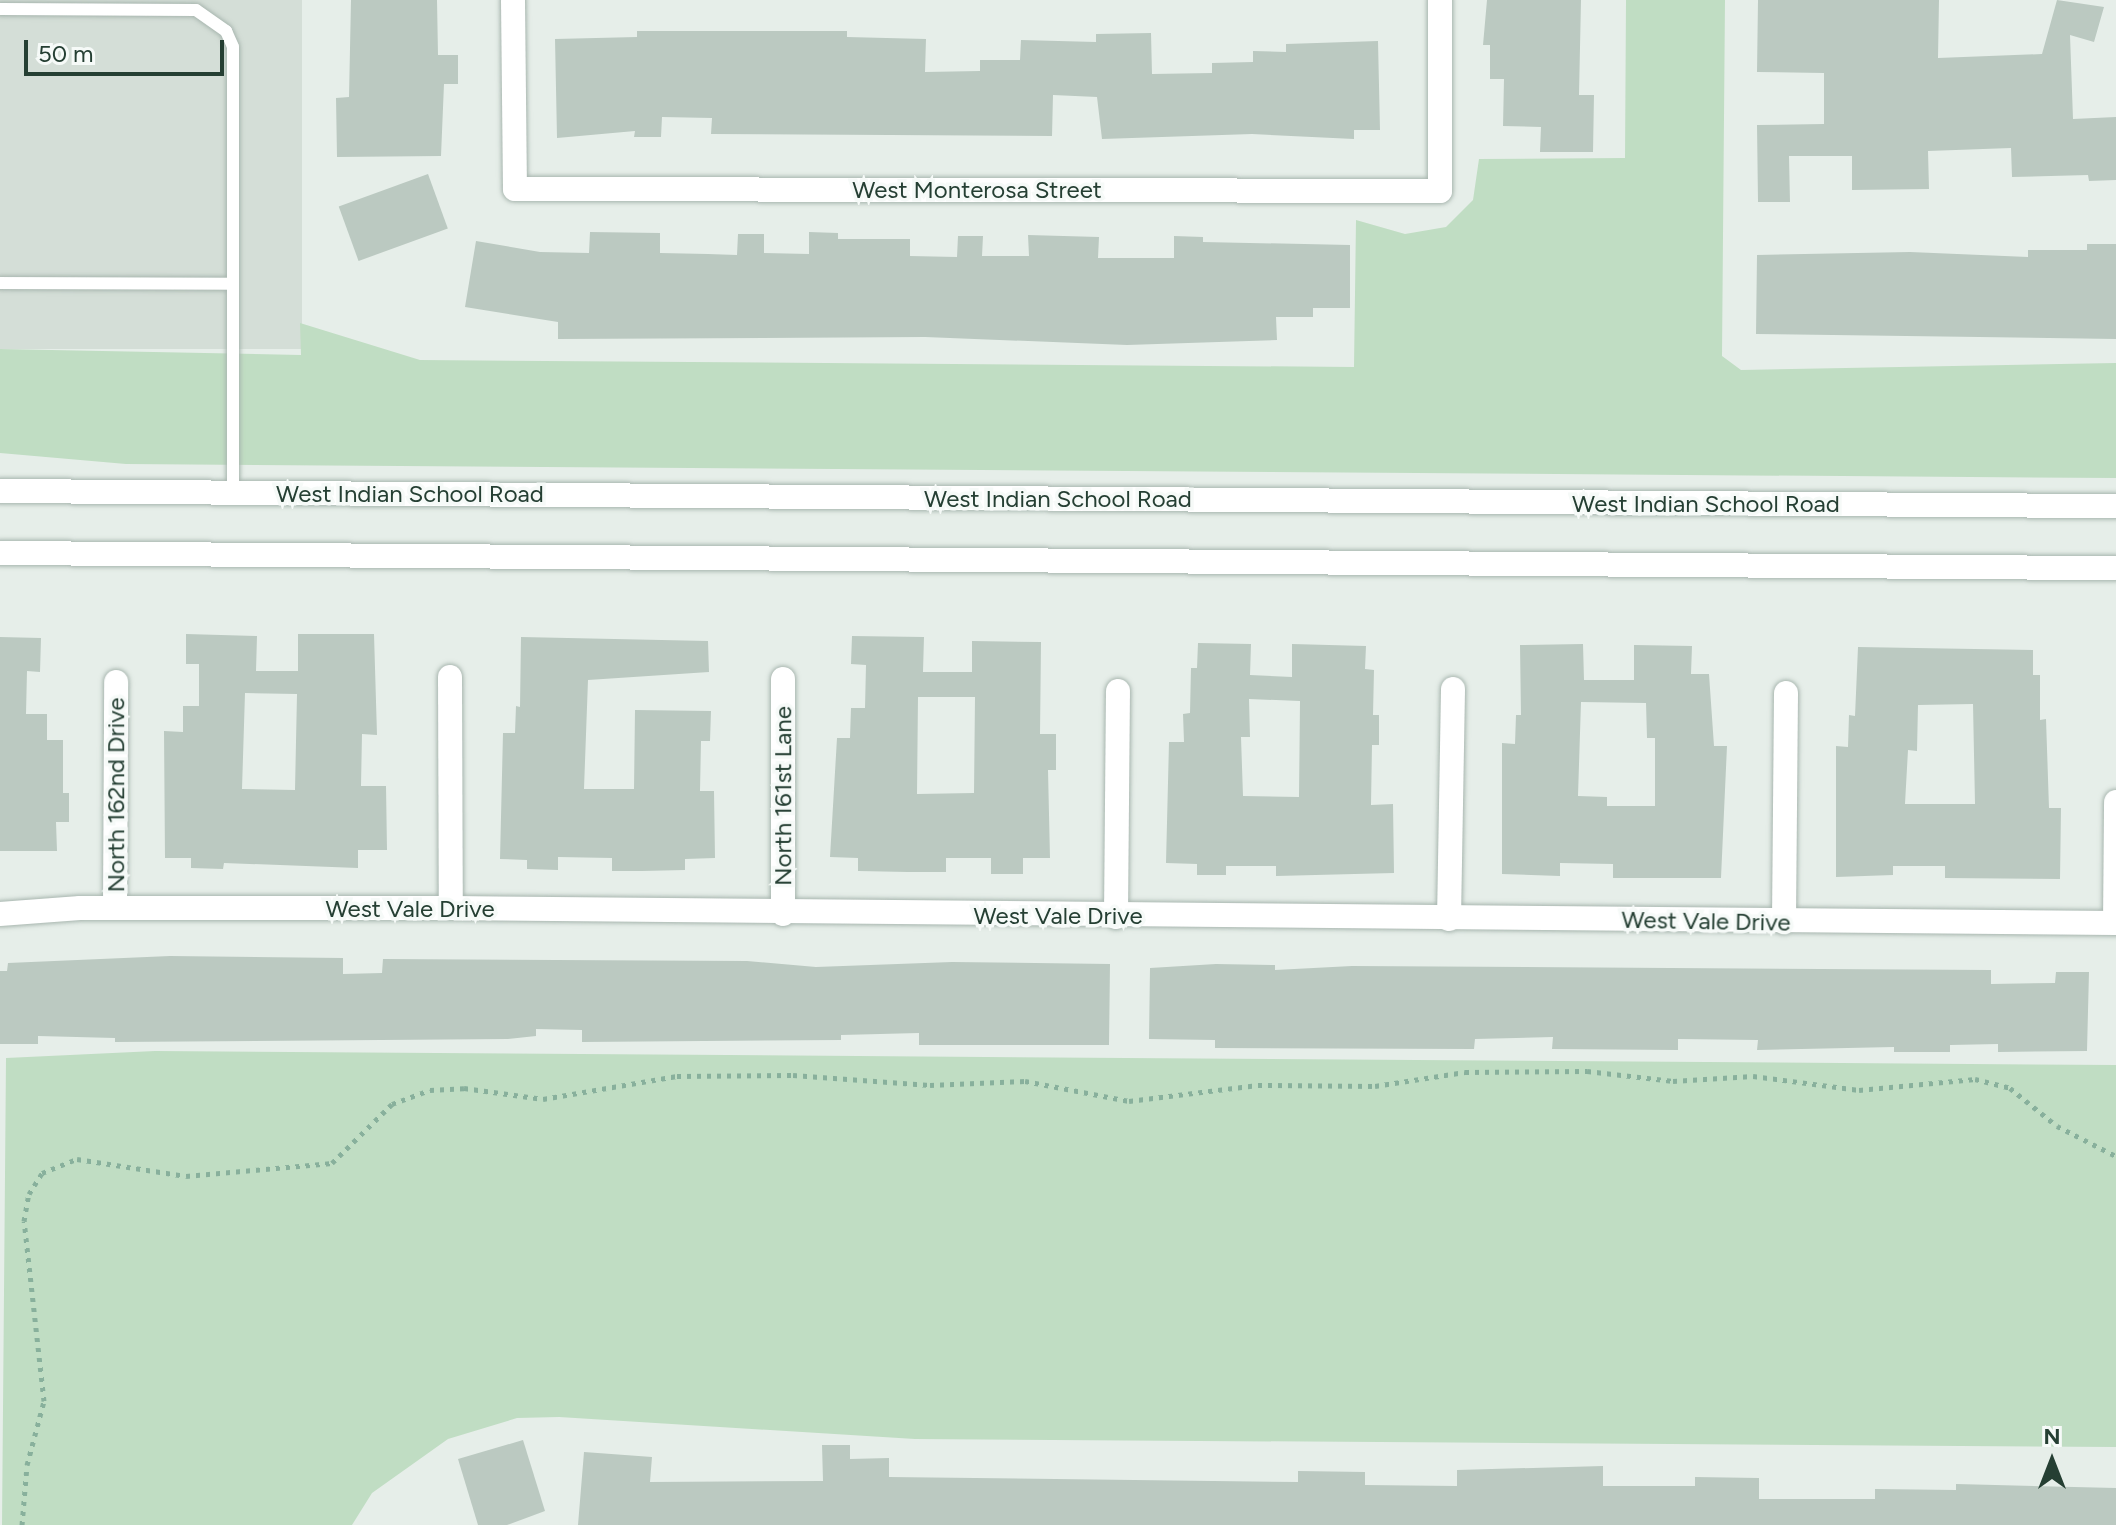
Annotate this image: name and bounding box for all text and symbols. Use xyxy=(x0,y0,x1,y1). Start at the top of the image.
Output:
scale bar xyxy=(28,24,228,74)
text: 50 m xyxy=(38,39,94,68)
street label: West Monterosa Street xyxy=(852,176,1102,204)
street label: West Indian School Road xyxy=(276,480,544,508)
street label: West Indian School Road xyxy=(924,485,1192,513)
street label: West Indian School Road xyxy=(1572,490,1840,518)
street label: North 162nd Drive xyxy=(102,698,130,892)
street label: North 161st Lane xyxy=(769,706,797,886)
street label: West Vale Drive xyxy=(325,895,495,923)
street label: West Vale Drive xyxy=(973,902,1143,930)
street label: West Vale Drive xyxy=(1621,905,1791,937)
north arrow xyxy=(2012,1421,2092,1501)
text: N xyxy=(2043,1423,2061,1450)

